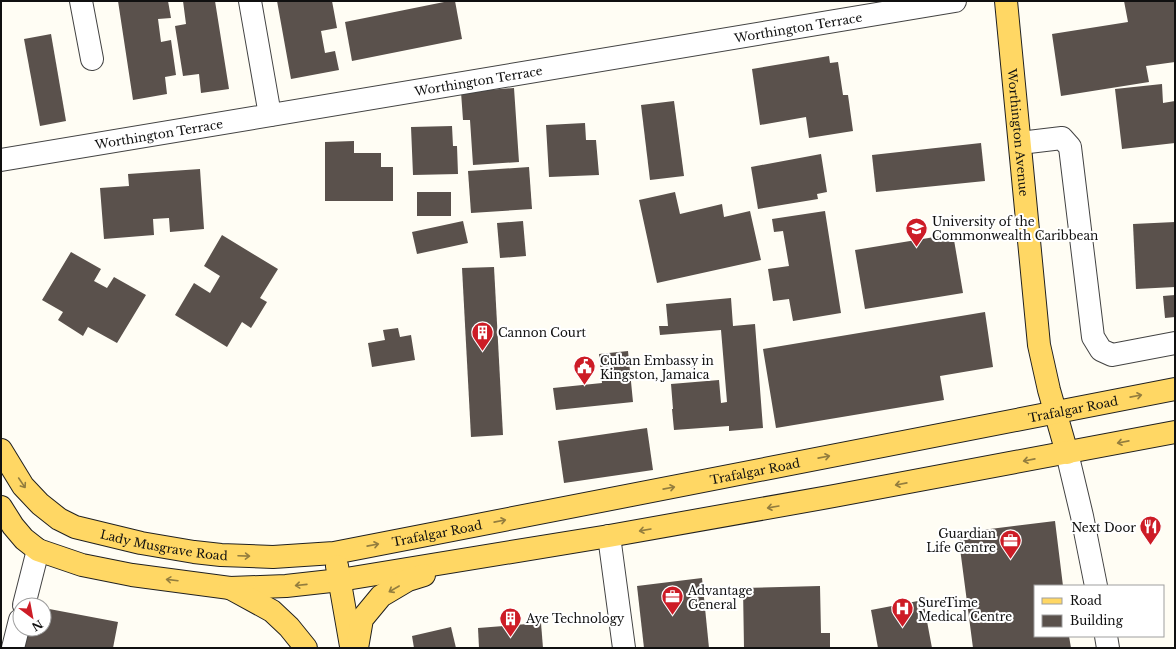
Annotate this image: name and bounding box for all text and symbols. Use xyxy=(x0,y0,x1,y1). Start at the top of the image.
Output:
street label: Worthington Terrace xyxy=(732,9,863,45)
street label: Worthington Terrace xyxy=(412,62,544,99)
street label: Worthington Avenue xyxy=(1005,67,1032,197)
street label: Worthington Terrace xyxy=(93,116,224,152)
place label: University of the Commonwealth Caribbean xyxy=(932,214,1098,243)
school or university icon: University of the Commonwealth Caribbean xyxy=(904,215,930,248)
building icon: Cannon Court xyxy=(470,319,496,352)
place label: Cannon Court xyxy=(498,325,587,340)
place label: Cuban Embassy in Kingston, Jamaica xyxy=(600,353,714,382)
public building icon: Cuban Embassy in Kingston, Jamaica xyxy=(571,354,597,387)
one-way arrow xyxy=(1129,392,1142,400)
street label: Trafalgar Road xyxy=(1027,393,1119,425)
one-way arrow xyxy=(1117,438,1130,446)
one-way arrow xyxy=(817,453,830,461)
street label: Trafalgar Road xyxy=(709,455,801,487)
one-way arrow xyxy=(1023,456,1036,464)
one-way arrow xyxy=(18,477,26,488)
one-way arrow xyxy=(895,480,908,488)
one-way arrow xyxy=(662,483,675,491)
one-way arrow xyxy=(767,503,780,511)
restaurant icon: Next Door xyxy=(1138,514,1164,547)
one-way arrow xyxy=(493,516,506,524)
street label: Trafalgar Road xyxy=(391,517,483,549)
place label: Next Door xyxy=(1071,520,1136,535)
street label: Lady Musgrave Road xyxy=(99,526,228,563)
one-way arrow xyxy=(639,526,652,534)
place label: Guardian Life Centre xyxy=(926,526,996,555)
office icon: Guardian Life Centre xyxy=(998,527,1024,560)
one-way arrow xyxy=(366,541,379,549)
one-way arrow xyxy=(237,552,250,559)
one-way arrow xyxy=(166,576,179,584)
one-way arrow xyxy=(295,581,308,588)
place label: Advantage General xyxy=(687,583,753,612)
office icon: Advantage General xyxy=(660,584,686,617)
one-way arrow xyxy=(388,585,400,593)
legend xyxy=(1034,585,1164,637)
text: Road xyxy=(1070,593,1102,608)
place label: SureTime Medical Centre xyxy=(918,595,1012,624)
hospital icon: SureTime Medical Centre xyxy=(889,596,915,629)
north arrow xyxy=(12,597,52,637)
building icon: Aye Technology xyxy=(497,605,523,638)
place label: Aye Technology xyxy=(525,611,625,626)
text: Building xyxy=(1070,613,1124,628)
text: N xyxy=(29,617,45,635)

